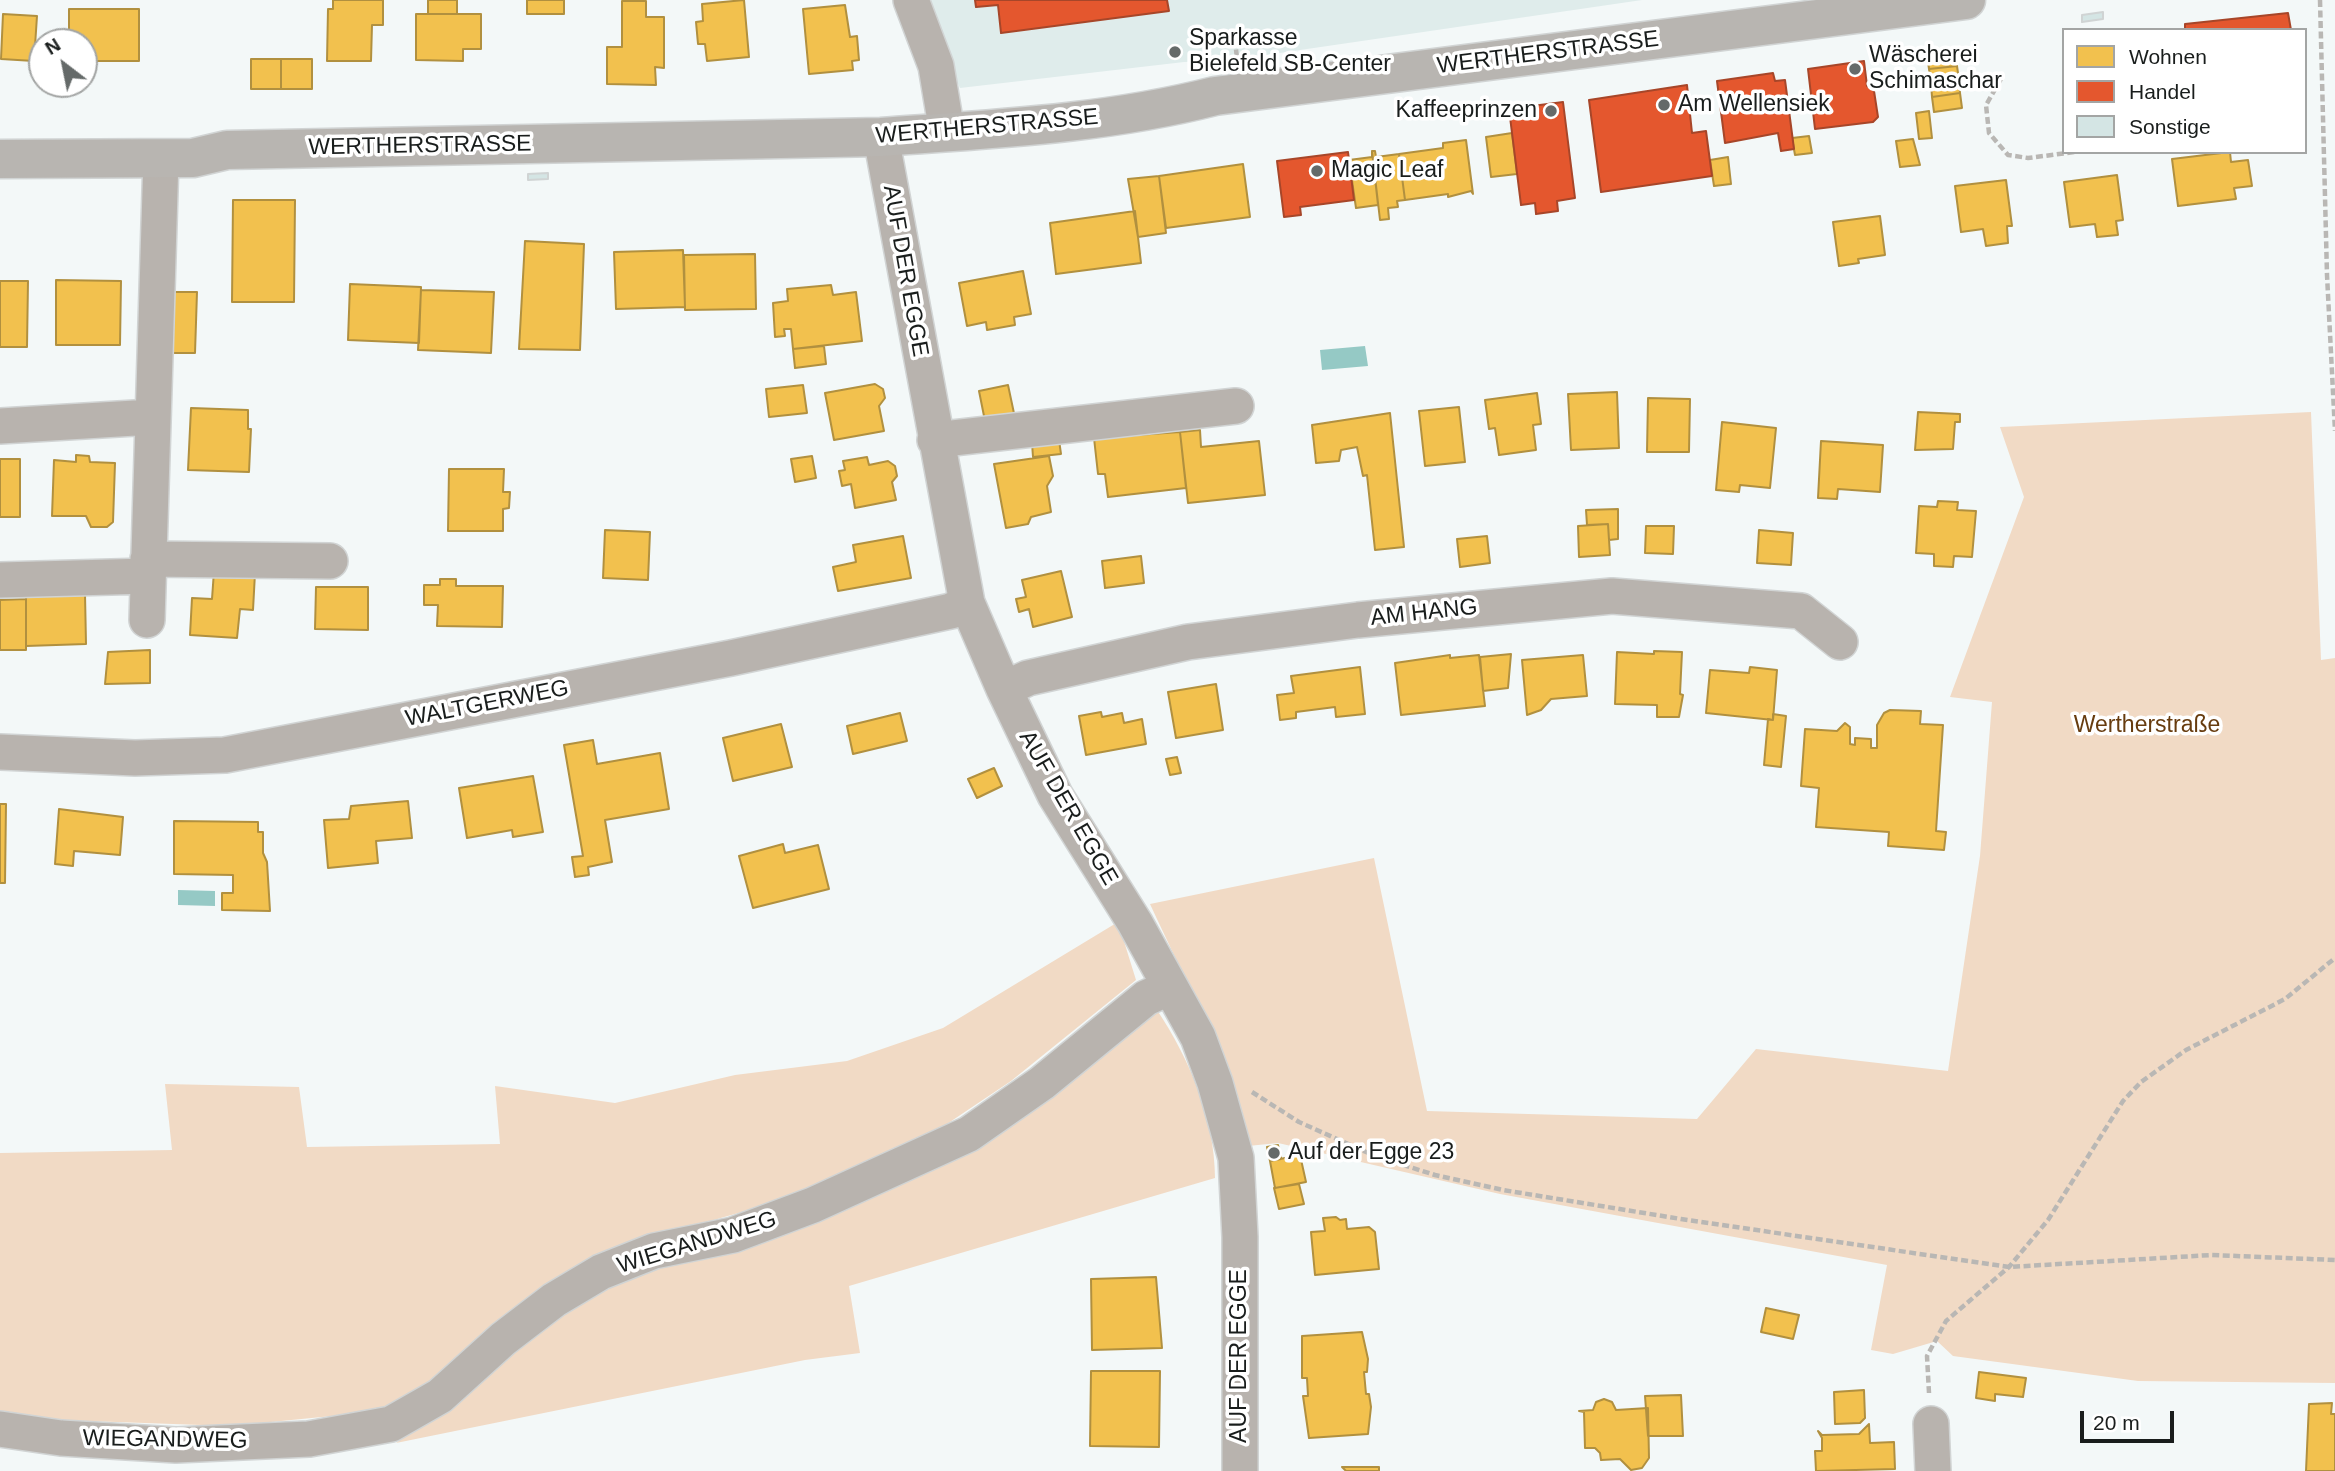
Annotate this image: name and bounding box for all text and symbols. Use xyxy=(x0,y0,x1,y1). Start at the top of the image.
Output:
place label: Sparkasse Bielefeld SB-Center xyxy=(1189,25,1391,79)
street label: WERTHERSTRASSE xyxy=(1436,26,1660,80)
north arrow xyxy=(28,28,98,98)
legend xyxy=(2062,28,2307,154)
text: N xyxy=(41,34,64,59)
place label: Wäscherei Schimaschar xyxy=(1869,42,2002,96)
marker: Sparkasse Bielefeld SB-Center xyxy=(1167,44,1183,60)
text: Wohnen xyxy=(2129,45,2207,68)
marker: Wäscherei Schimaschar xyxy=(1847,61,1863,77)
text: Handel xyxy=(2129,80,2196,103)
place label: Am Wellensiek xyxy=(1678,91,1830,119)
place label: Kaffeeprinzen xyxy=(1395,97,1537,125)
marker: Am Wellensiek xyxy=(1656,97,1672,113)
marker: Kaffeeprinzen xyxy=(1543,103,1559,119)
street label: WERTHERSTRASSE xyxy=(875,104,1099,150)
text: Sonstige xyxy=(2129,115,2211,138)
street label: WERTHERSTRASSE xyxy=(308,130,532,162)
place label: Magic Leaf xyxy=(1331,157,1444,185)
marker: Magic Leaf xyxy=(1309,163,1325,179)
street label: AUF DER EGGE xyxy=(876,183,934,359)
street label: AM HANG xyxy=(1369,594,1479,632)
street label: WALTGERWEG xyxy=(403,675,571,733)
park label: Wertherstraße xyxy=(2074,712,2220,740)
street label: AUF DER EGGE xyxy=(1013,726,1123,890)
place label: Auf der Egge 23 xyxy=(1288,1139,1454,1167)
marker: Auf der Egge 23 xyxy=(1266,1145,1282,1161)
street label: WIEGANDWEG xyxy=(614,1206,780,1280)
street label: AUF DER EGGE xyxy=(1226,1269,1254,1443)
scale bar xyxy=(2083,1398,2178,1442)
text: 20 m xyxy=(2093,1411,2140,1434)
street label: WIEGANDWEG xyxy=(82,1425,248,1455)

